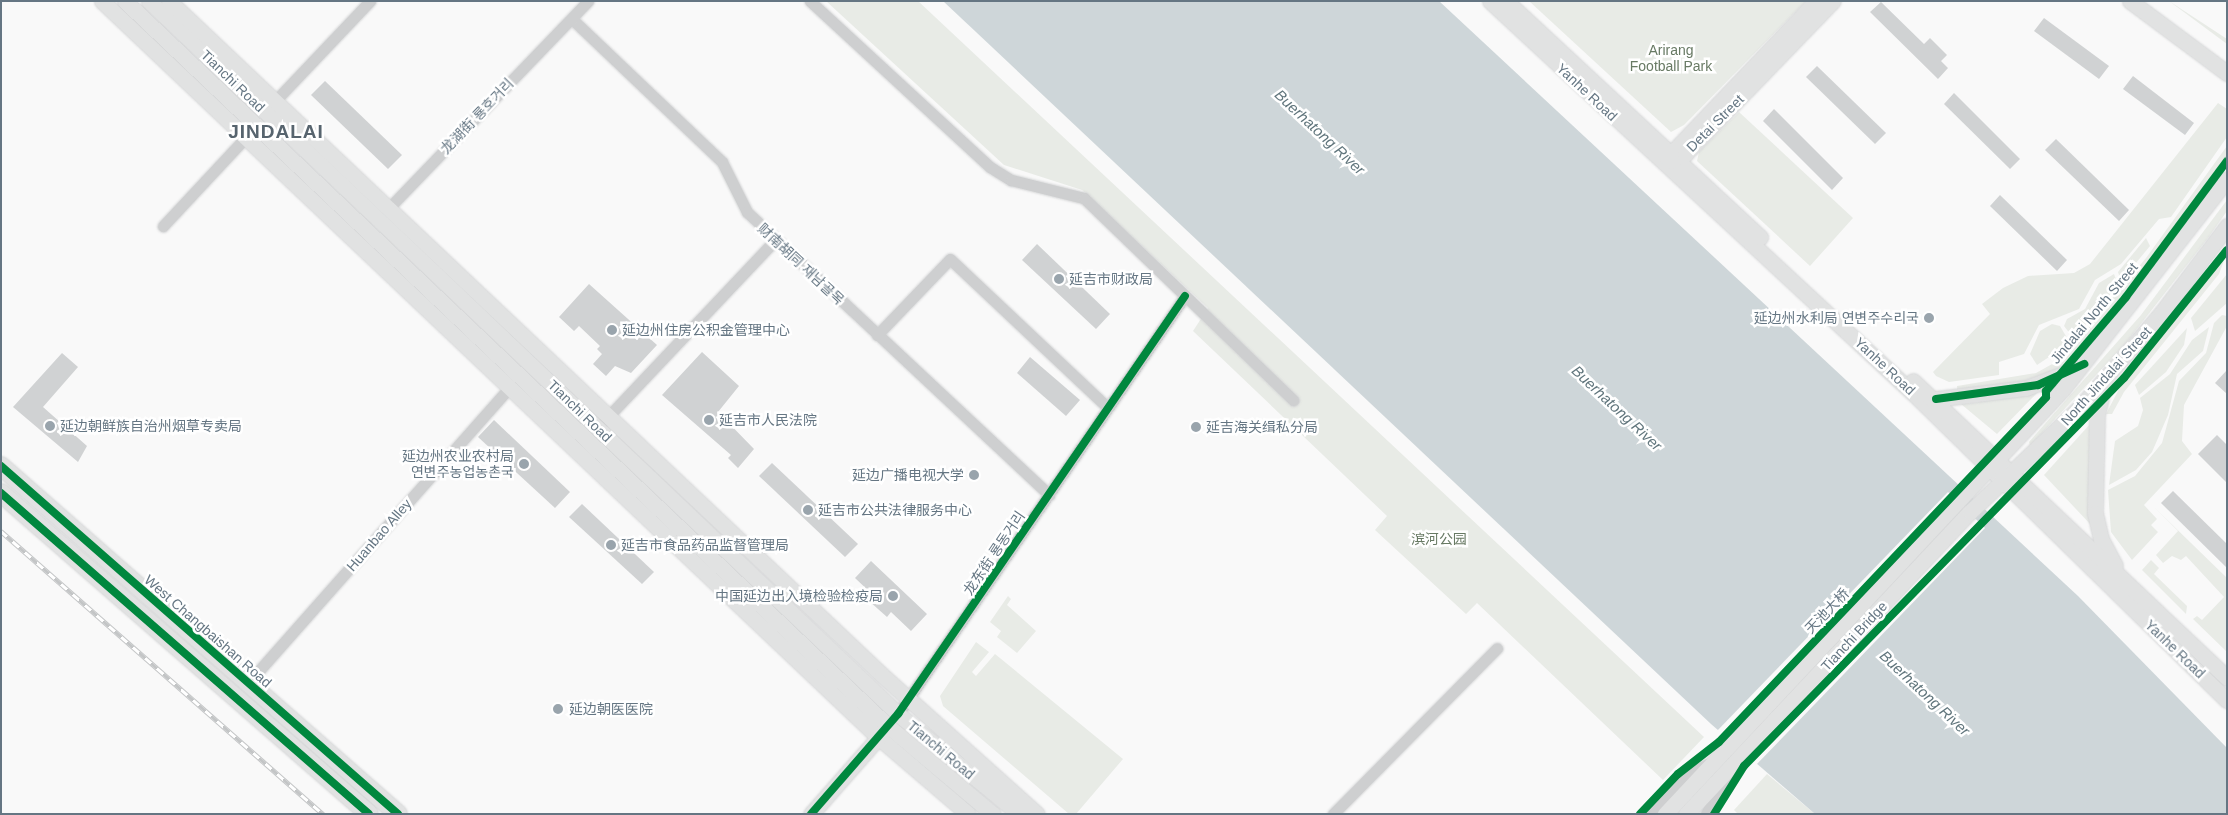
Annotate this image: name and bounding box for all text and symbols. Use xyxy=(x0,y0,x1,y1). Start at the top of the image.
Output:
park label: Arirang Football Park xyxy=(1630,42,1712,74)
street label: Tianchi Road xyxy=(198,46,268,116)
street label: Yanhe Road xyxy=(1553,60,1621,124)
street label: 龙湖街 룡호거리 xyxy=(437,75,517,157)
water label: Buerhatong River xyxy=(1271,86,1369,178)
street label: Detai Street xyxy=(1683,91,1747,155)
district label: JINDALAI xyxy=(227,121,325,143)
street label: 财南胡同 재남골목 xyxy=(755,220,847,308)
street label: Jindalai North Street xyxy=(2047,259,2141,367)
place label: 延吉市财政局 xyxy=(1069,271,1153,287)
marker: 延吉市财政局 xyxy=(1053,273,1065,285)
place label: 延边州水利局 연변주수리국 xyxy=(1754,310,1919,326)
marker: 延边州水利局 연변주수리국 xyxy=(1923,312,1935,324)
place label: 延边州住房公积金管理中心 xyxy=(622,322,790,338)
street label: North Jindalai Street xyxy=(2057,323,2155,429)
marker: 延边州住房公积金管理中心 xyxy=(606,324,618,336)
street label: Yanhe Road xyxy=(1851,334,1919,398)
water label: Buerhatong River xyxy=(1568,362,1666,454)
street label: Tianchi Road xyxy=(545,376,615,446)
place label: 延吉市人民法院 xyxy=(719,412,817,428)
marker: 延吉市人民法院 xyxy=(703,414,715,426)
place label: 延边朝鲜族自治州烟草专卖局 xyxy=(60,418,242,434)
place label: 延吉海关缉私分局 xyxy=(1206,419,1318,435)
marker: 延边朝鲜族自治州烟草专卖局 xyxy=(44,420,56,432)
marker: 延吉海关缉私分局 xyxy=(1190,421,1202,433)
place label: 延边州农业农村局 연변주농업농촌국 xyxy=(402,448,514,481)
marker: 延边州农业农村局 연변주농업농촌국 xyxy=(518,458,530,470)
place label: 延边广播电视大学 xyxy=(852,467,964,483)
marker: 延边广播电视大学 xyxy=(968,469,980,481)
street label: Huanbao Alley xyxy=(343,495,415,575)
place label: 延吉市公共法律服务中心 xyxy=(818,502,972,518)
marker: 延吉市公共法律服务中心 xyxy=(802,504,814,516)
street label: 龙东街 룡동거리 xyxy=(960,508,1028,598)
park label: 滨河公园 xyxy=(1411,531,1467,547)
place label: 延吉市食品药品监督管理局 xyxy=(621,537,789,553)
marker: 延吉市食品药品监督管理局 xyxy=(605,539,617,551)
street label: West Changbaishan Road xyxy=(141,571,275,691)
street label: 天池大桥 xyxy=(1802,585,1852,637)
place label: 中国延边出入境检验检疫局 xyxy=(715,588,883,604)
marker: 中国延边出入境检验检疫局 xyxy=(887,590,899,602)
street label: Tianchi Bridge xyxy=(1818,598,1890,674)
street label: Yanhe Road xyxy=(2142,616,2208,682)
water label: Buerhatong River xyxy=(1876,647,1974,739)
place label: 延边朝医医院 xyxy=(569,701,653,717)
marker: 延边朝医医院 xyxy=(551,702,565,716)
street label: Tianchi Road xyxy=(904,717,978,783)

